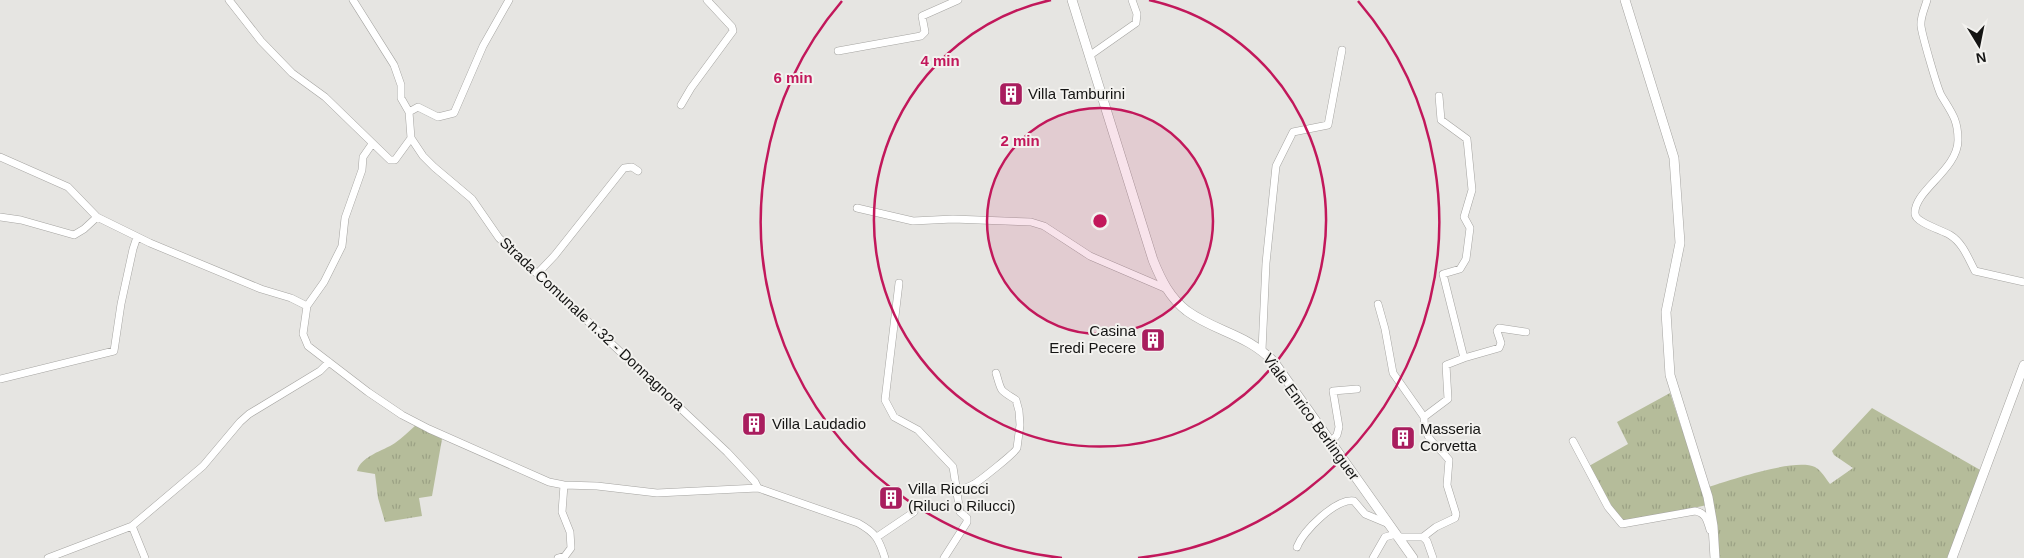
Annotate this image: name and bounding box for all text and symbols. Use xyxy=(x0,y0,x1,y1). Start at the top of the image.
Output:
north arrow xyxy=(1954,20,2004,70)
text: N xyxy=(1975,49,1988,67)
text: 4 min xyxy=(920,52,960,69)
text: 6 min xyxy=(773,69,813,86)
building icon: Villa Tamburini xyxy=(998,81,1024,107)
place label: Villa Tamburini xyxy=(1028,85,1125,102)
text: 2 min xyxy=(1000,132,1040,149)
centre of rings xyxy=(1091,212,1109,230)
street label: Strada Comunale n.32 - Donnagnora xyxy=(497,234,689,414)
place label: Casina Eredi Pecere xyxy=(1049,322,1137,356)
building icon: Casina Eredi Pecere xyxy=(1140,327,1166,353)
street label: Viale Enrico Berlinguer xyxy=(1260,350,1363,483)
building icon: Villa Laudadio xyxy=(741,411,767,437)
place label: Villa Laudadio xyxy=(772,415,866,432)
place label: Masseria Corvetta xyxy=(1420,420,1482,454)
building icon: Masseria Corvetta xyxy=(1390,425,1416,451)
place label: Villa Ricucci (Riluci o Rilucci) xyxy=(908,480,1016,514)
building icon: Villa Ricucci (Riluci o Rilucci) xyxy=(878,485,904,511)

